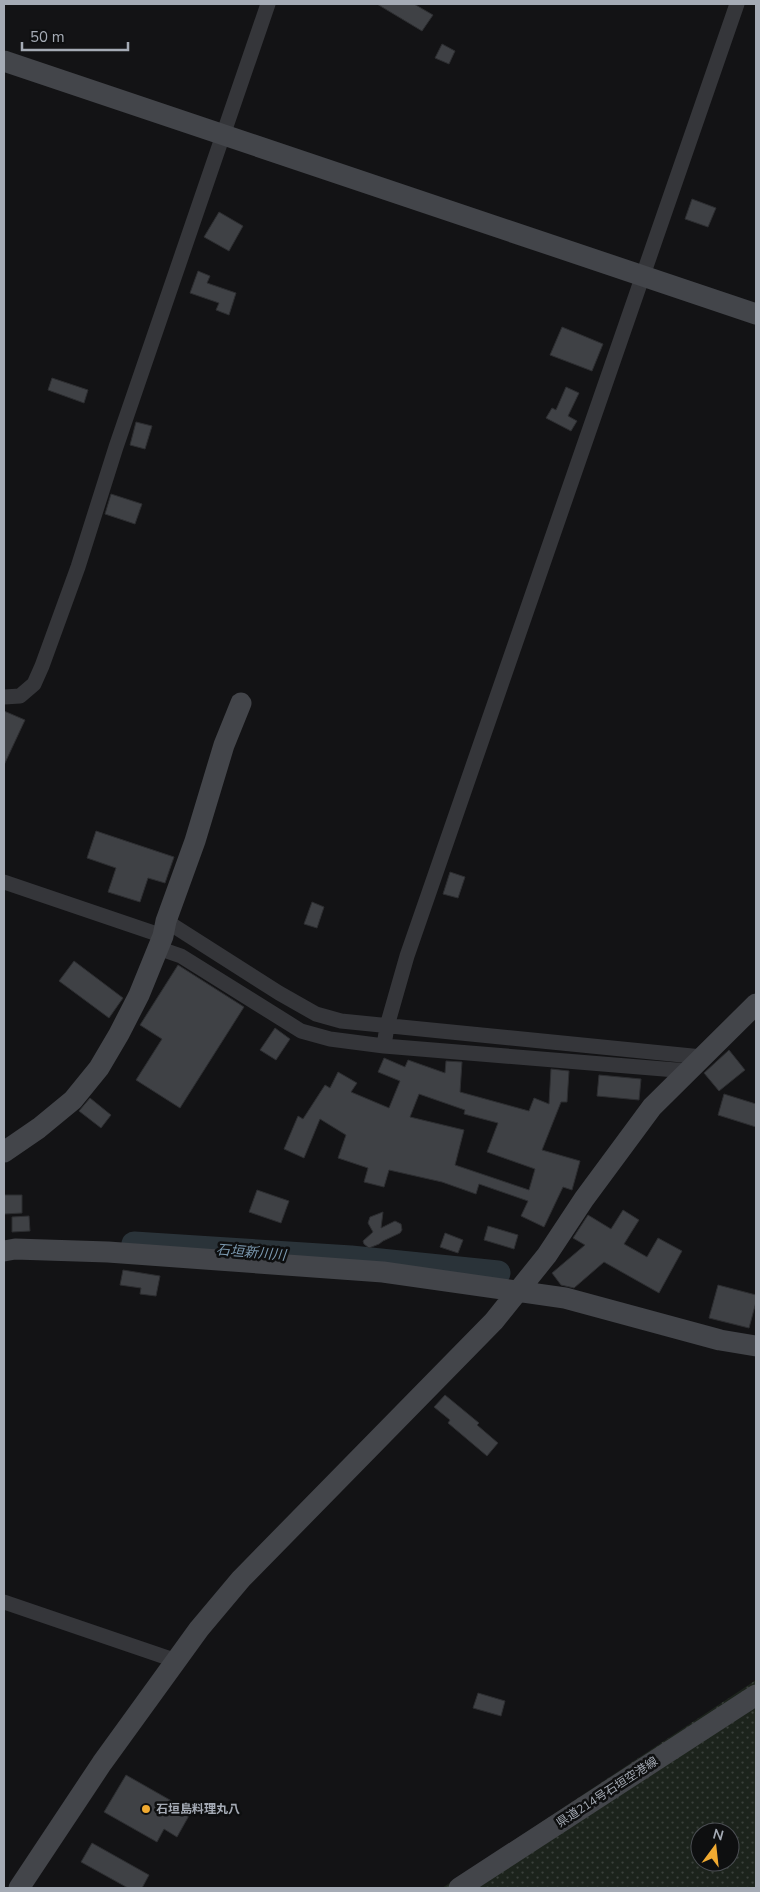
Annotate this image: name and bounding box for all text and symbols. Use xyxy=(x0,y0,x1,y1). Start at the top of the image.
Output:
scale bar xyxy=(22,20,129,52)
text: 50 m xyxy=(30,27,65,47)
water label: 石垣新川川 xyxy=(215,1240,289,1265)
street label: 県道214号石垣空港線 xyxy=(553,1753,661,1831)
place label: 石垣島料理丸八 xyxy=(156,1801,240,1817)
marker: 石垣島料理丸八 xyxy=(140,1803,152,1815)
north arrow xyxy=(690,1822,740,1872)
text: N xyxy=(711,1824,726,1845)

